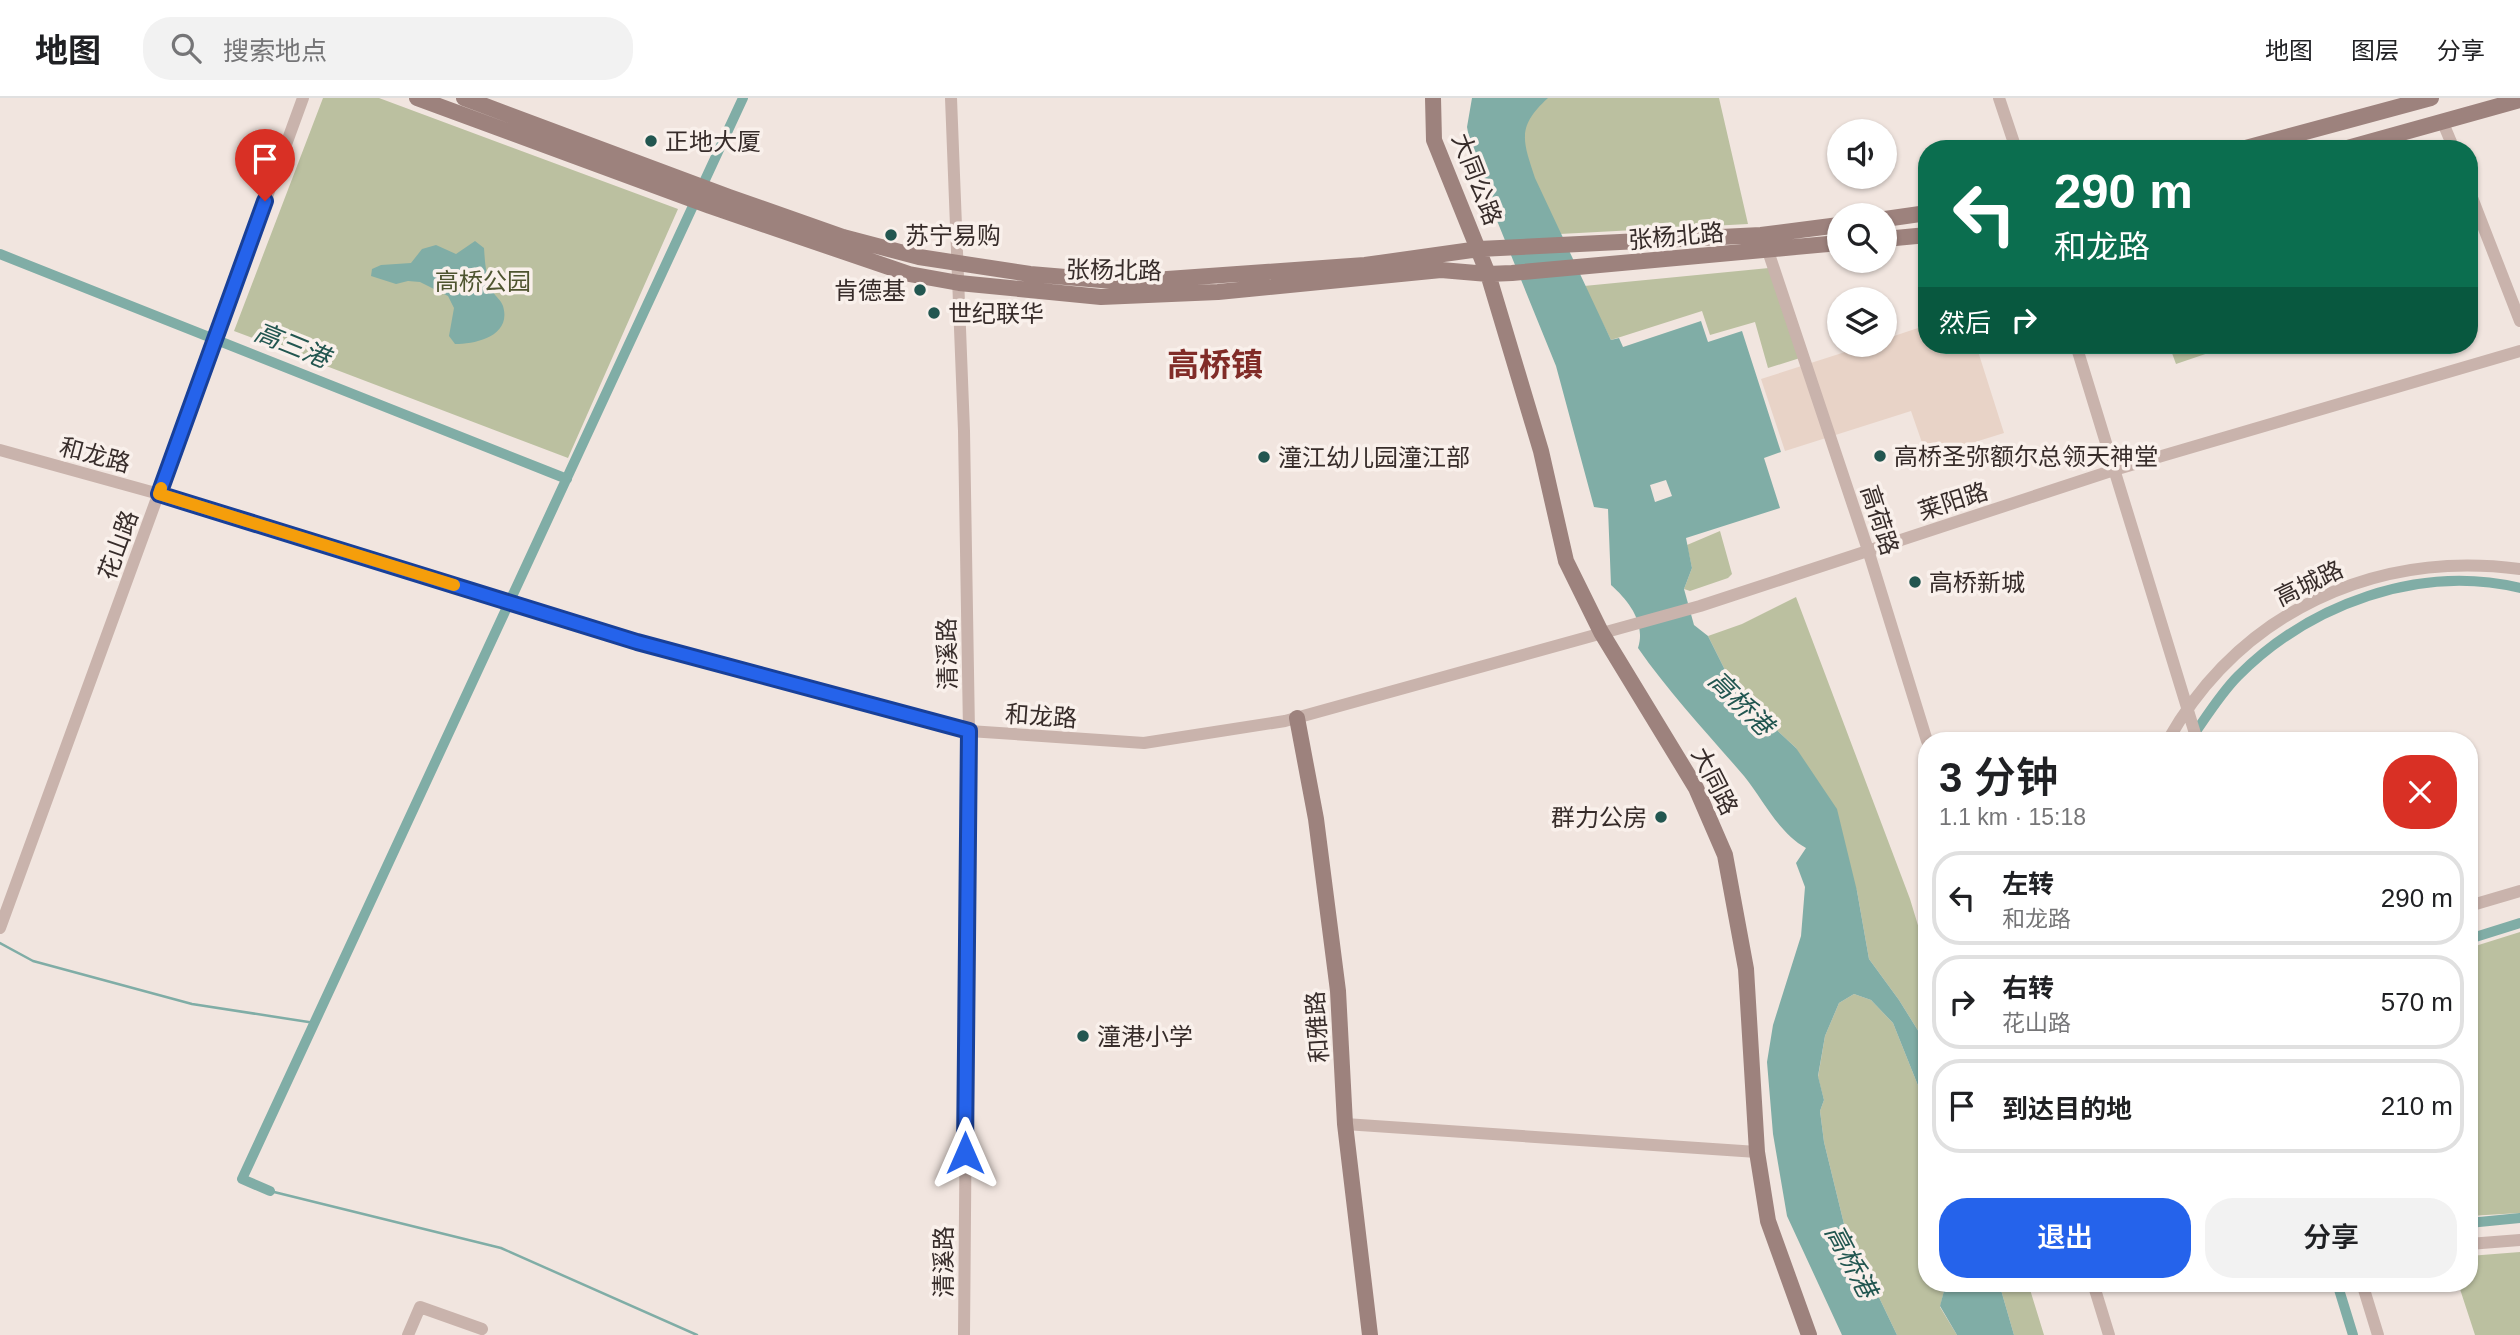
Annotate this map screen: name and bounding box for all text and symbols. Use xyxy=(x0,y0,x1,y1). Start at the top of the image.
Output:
search box xyxy=(143,17,633,80)
icon: search xyxy=(167,29,205,67)
text: 地图 xyxy=(35,32,101,69)
text: 搜索地点 xyxy=(223,36,327,66)
text: 地图 xyxy=(2265,37,2313,64)
text: 图层 xyxy=(2351,37,2399,64)
text: 分享 xyxy=(2437,37,2485,64)
map controls xyxy=(1827,119,1897,357)
button: sound xyxy=(1827,119,1897,189)
place label: 正地大厦 xyxy=(665,128,761,155)
pin xyxy=(235,129,295,201)
street label: 大同公路 xyxy=(1447,129,1507,229)
marker: 正地大厦 xyxy=(643,133,659,149)
icon: arrive xyxy=(246,140,284,178)
text: 290 m xyxy=(2054,164,2193,218)
icon: left xyxy=(1939,168,2030,259)
button: search xyxy=(1827,203,1897,273)
street label: 张杨北路 xyxy=(1627,218,1725,254)
place label: 苏宁易购 xyxy=(905,222,1001,249)
marker: 苏宁易购 xyxy=(883,227,899,243)
text: 和龙路 xyxy=(2054,229,2150,265)
street label: 张杨北路 xyxy=(1066,256,1162,284)
park label: 高桥公园 xyxy=(435,268,531,295)
place label: 肯德基 xyxy=(834,277,906,304)
marker: 肯德基 xyxy=(912,282,928,298)
button: layers xyxy=(1827,287,1897,357)
place label: 世纪联华 xyxy=(948,300,1044,327)
icon: right xyxy=(2005,301,2043,339)
marker: 世纪联华 xyxy=(926,305,942,321)
text: 然后 xyxy=(1939,308,1991,338)
water label: 高三港 xyxy=(250,316,337,375)
district label: 高桥镇 xyxy=(1167,347,1263,383)
street label: 和龙路 xyxy=(57,433,133,477)
place label: 高桥圣弥额尔总领天神堂 xyxy=(1894,443,2158,470)
place label: 潼江幼儿园潼江部 xyxy=(1278,444,1470,471)
marker: 高桥圣弥额尔总领天神堂 xyxy=(1872,448,1888,464)
marker: 潼江幼儿园潼江部 xyxy=(1256,449,1272,465)
street label: 莱阳路 xyxy=(1915,477,1991,525)
street label: 高荷路 xyxy=(1856,482,1904,558)
street label: 花山路 xyxy=(93,507,143,583)
street label: 高城路 xyxy=(2271,555,2347,611)
place label: 高桥新城 xyxy=(1929,569,2025,596)
marker: 高桥新城 xyxy=(1907,574,1923,590)
street label: 清溪路 xyxy=(933,618,961,690)
water label: 高桥港 xyxy=(1703,665,1782,744)
street label: 和龙路 xyxy=(1004,700,1078,732)
street label: 大同路 xyxy=(1687,743,1743,819)
text: 3 分钟 xyxy=(1939,754,2058,801)
button: close xyxy=(2383,755,2457,829)
place label: 群力公房 xyxy=(1551,804,1647,831)
text: 1.1 km · 15:18 xyxy=(1939,804,2086,830)
marker: 群力公房 xyxy=(1653,809,1669,825)
text: 左转 xyxy=(2002,869,2054,899)
icon: left xyxy=(1943,879,1981,917)
text: 290 m xyxy=(2381,883,2453,913)
text: 和龙路 xyxy=(2002,906,2071,932)
text: 右转 xyxy=(2002,973,2054,1003)
icon: right xyxy=(1943,983,1981,1021)
text: 570 m xyxy=(2381,987,2453,1017)
street label: 和雅路 xyxy=(1301,990,1333,1064)
text: 花山路 xyxy=(2002,1010,2071,1036)
place label: 潼港小学 xyxy=(1097,1023,1193,1050)
marker: 潼港小学 xyxy=(1075,1028,1091,1044)
icon: arrive xyxy=(1943,1087,1981,1125)
text: 210 m xyxy=(2381,1091,2453,1121)
text: 到达目的地 xyxy=(2002,1094,2132,1124)
position arrow xyxy=(928,1116,1002,1190)
button: 退出 xyxy=(1939,1198,2191,1278)
button: 分享 xyxy=(2205,1198,2457,1278)
water label: 高桥港 xyxy=(1819,1220,1884,1306)
street label: 清溪路 xyxy=(930,1226,957,1298)

